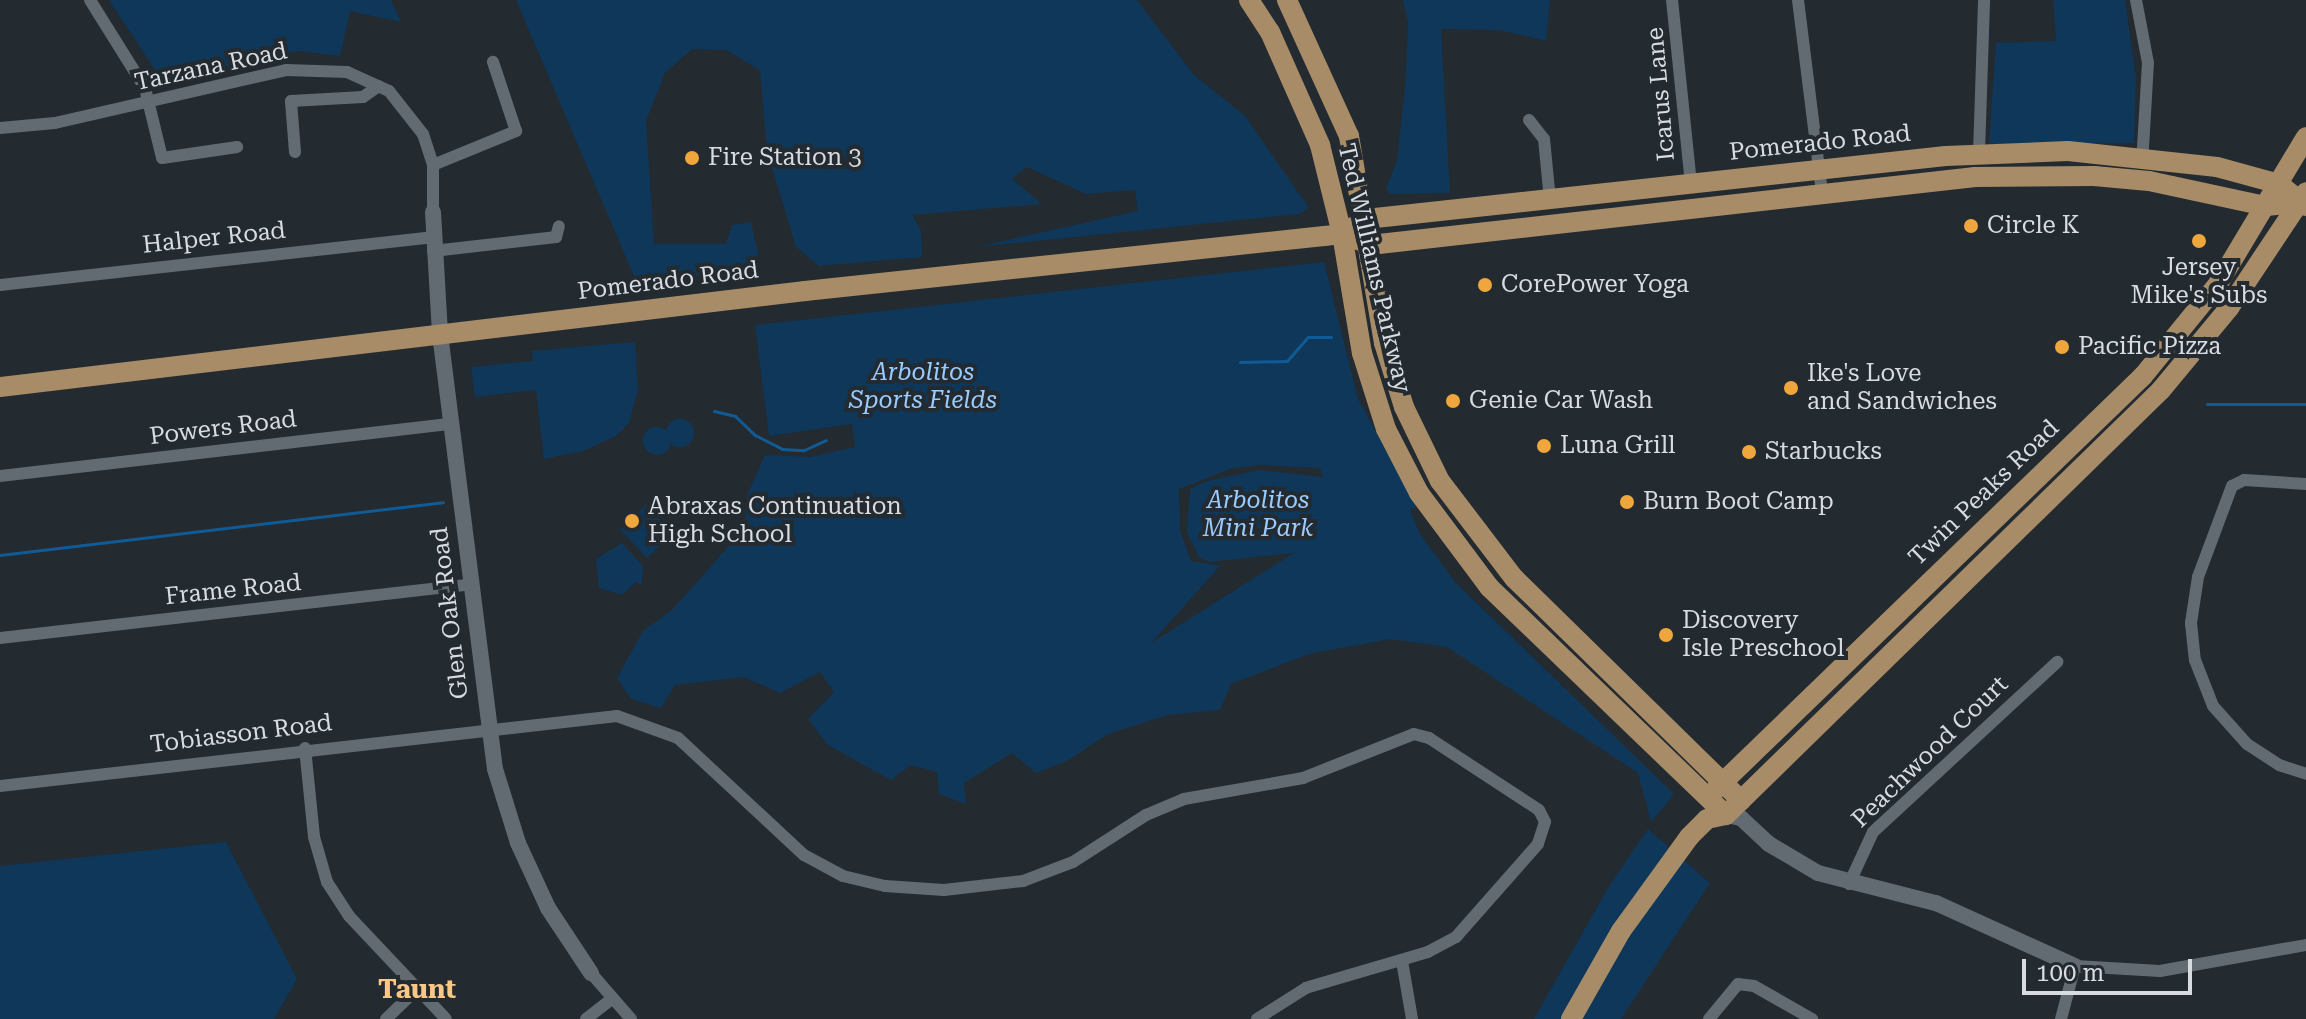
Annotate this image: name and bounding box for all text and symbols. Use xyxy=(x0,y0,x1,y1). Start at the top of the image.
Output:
street label: Icarus Lane xyxy=(1641,26,1681,162)
street label: Tarzana Road xyxy=(132,37,290,97)
street label: Pomerado Road xyxy=(1728,119,1912,167)
street label: Ted Williams Parkway xyxy=(1331,141,1417,395)
place label: Fire Station 3 xyxy=(708,144,862,172)
marker: Fire Station 3 xyxy=(683,149,701,167)
place label: Circle K xyxy=(1987,212,2079,240)
street label: Halper Road xyxy=(141,216,287,260)
marker: Circle K xyxy=(1962,217,1980,235)
marker: Jersey Mike's Subs xyxy=(2190,232,2208,250)
place label: Jersey Mike's Subs xyxy=(2131,254,2267,310)
street label: Pomerado Road xyxy=(576,256,760,306)
place label: CorePower Yoga xyxy=(1501,271,1689,299)
marker: CorePower Yoga xyxy=(1476,276,1494,294)
place label: Pacific Pizza xyxy=(2078,333,2221,361)
marker: Pacific Pizza xyxy=(2053,338,2071,356)
park label: Arbolitos Sports Fields xyxy=(849,359,997,415)
place label: Ike's Love and Sandwiches xyxy=(1807,360,1997,416)
marker: Ike's Love and Sandwiches xyxy=(1782,379,1800,397)
place label: Genie Car Wash xyxy=(1469,387,1653,415)
marker: Genie Car Wash xyxy=(1444,392,1462,410)
street label: Powers Road xyxy=(148,405,298,451)
street label: Twin Peaks Road xyxy=(1903,414,2065,572)
place label: Luna Grill xyxy=(1560,432,1676,460)
marker: Luna Grill xyxy=(1535,437,1553,455)
place label: Starbucks xyxy=(1765,438,1882,466)
marker: Starbucks xyxy=(1740,443,1758,461)
park label: Arbolitos Mini Park xyxy=(1203,487,1313,543)
place label: Burn Boot Camp xyxy=(1643,488,1834,516)
place label: Abraxas Continuation High School xyxy=(648,493,902,549)
marker: Burn Boot Camp xyxy=(1618,493,1636,511)
marker: Abraxas Continuation High School xyxy=(623,512,641,530)
street label: Glen Oak Road xyxy=(425,525,475,701)
street label: Frame Road xyxy=(163,569,303,611)
place label: Discovery Isle Preschool xyxy=(1682,607,1844,663)
marker: Discovery Isle Preschool xyxy=(1657,626,1675,644)
street label: Peachwood Court xyxy=(1846,670,2014,834)
street label: Tobiasson Road xyxy=(148,709,334,759)
scale bar xyxy=(2026,943,2196,993)
text: 100 m xyxy=(2036,959,2104,987)
district label: Taunt xyxy=(378,974,456,1006)

